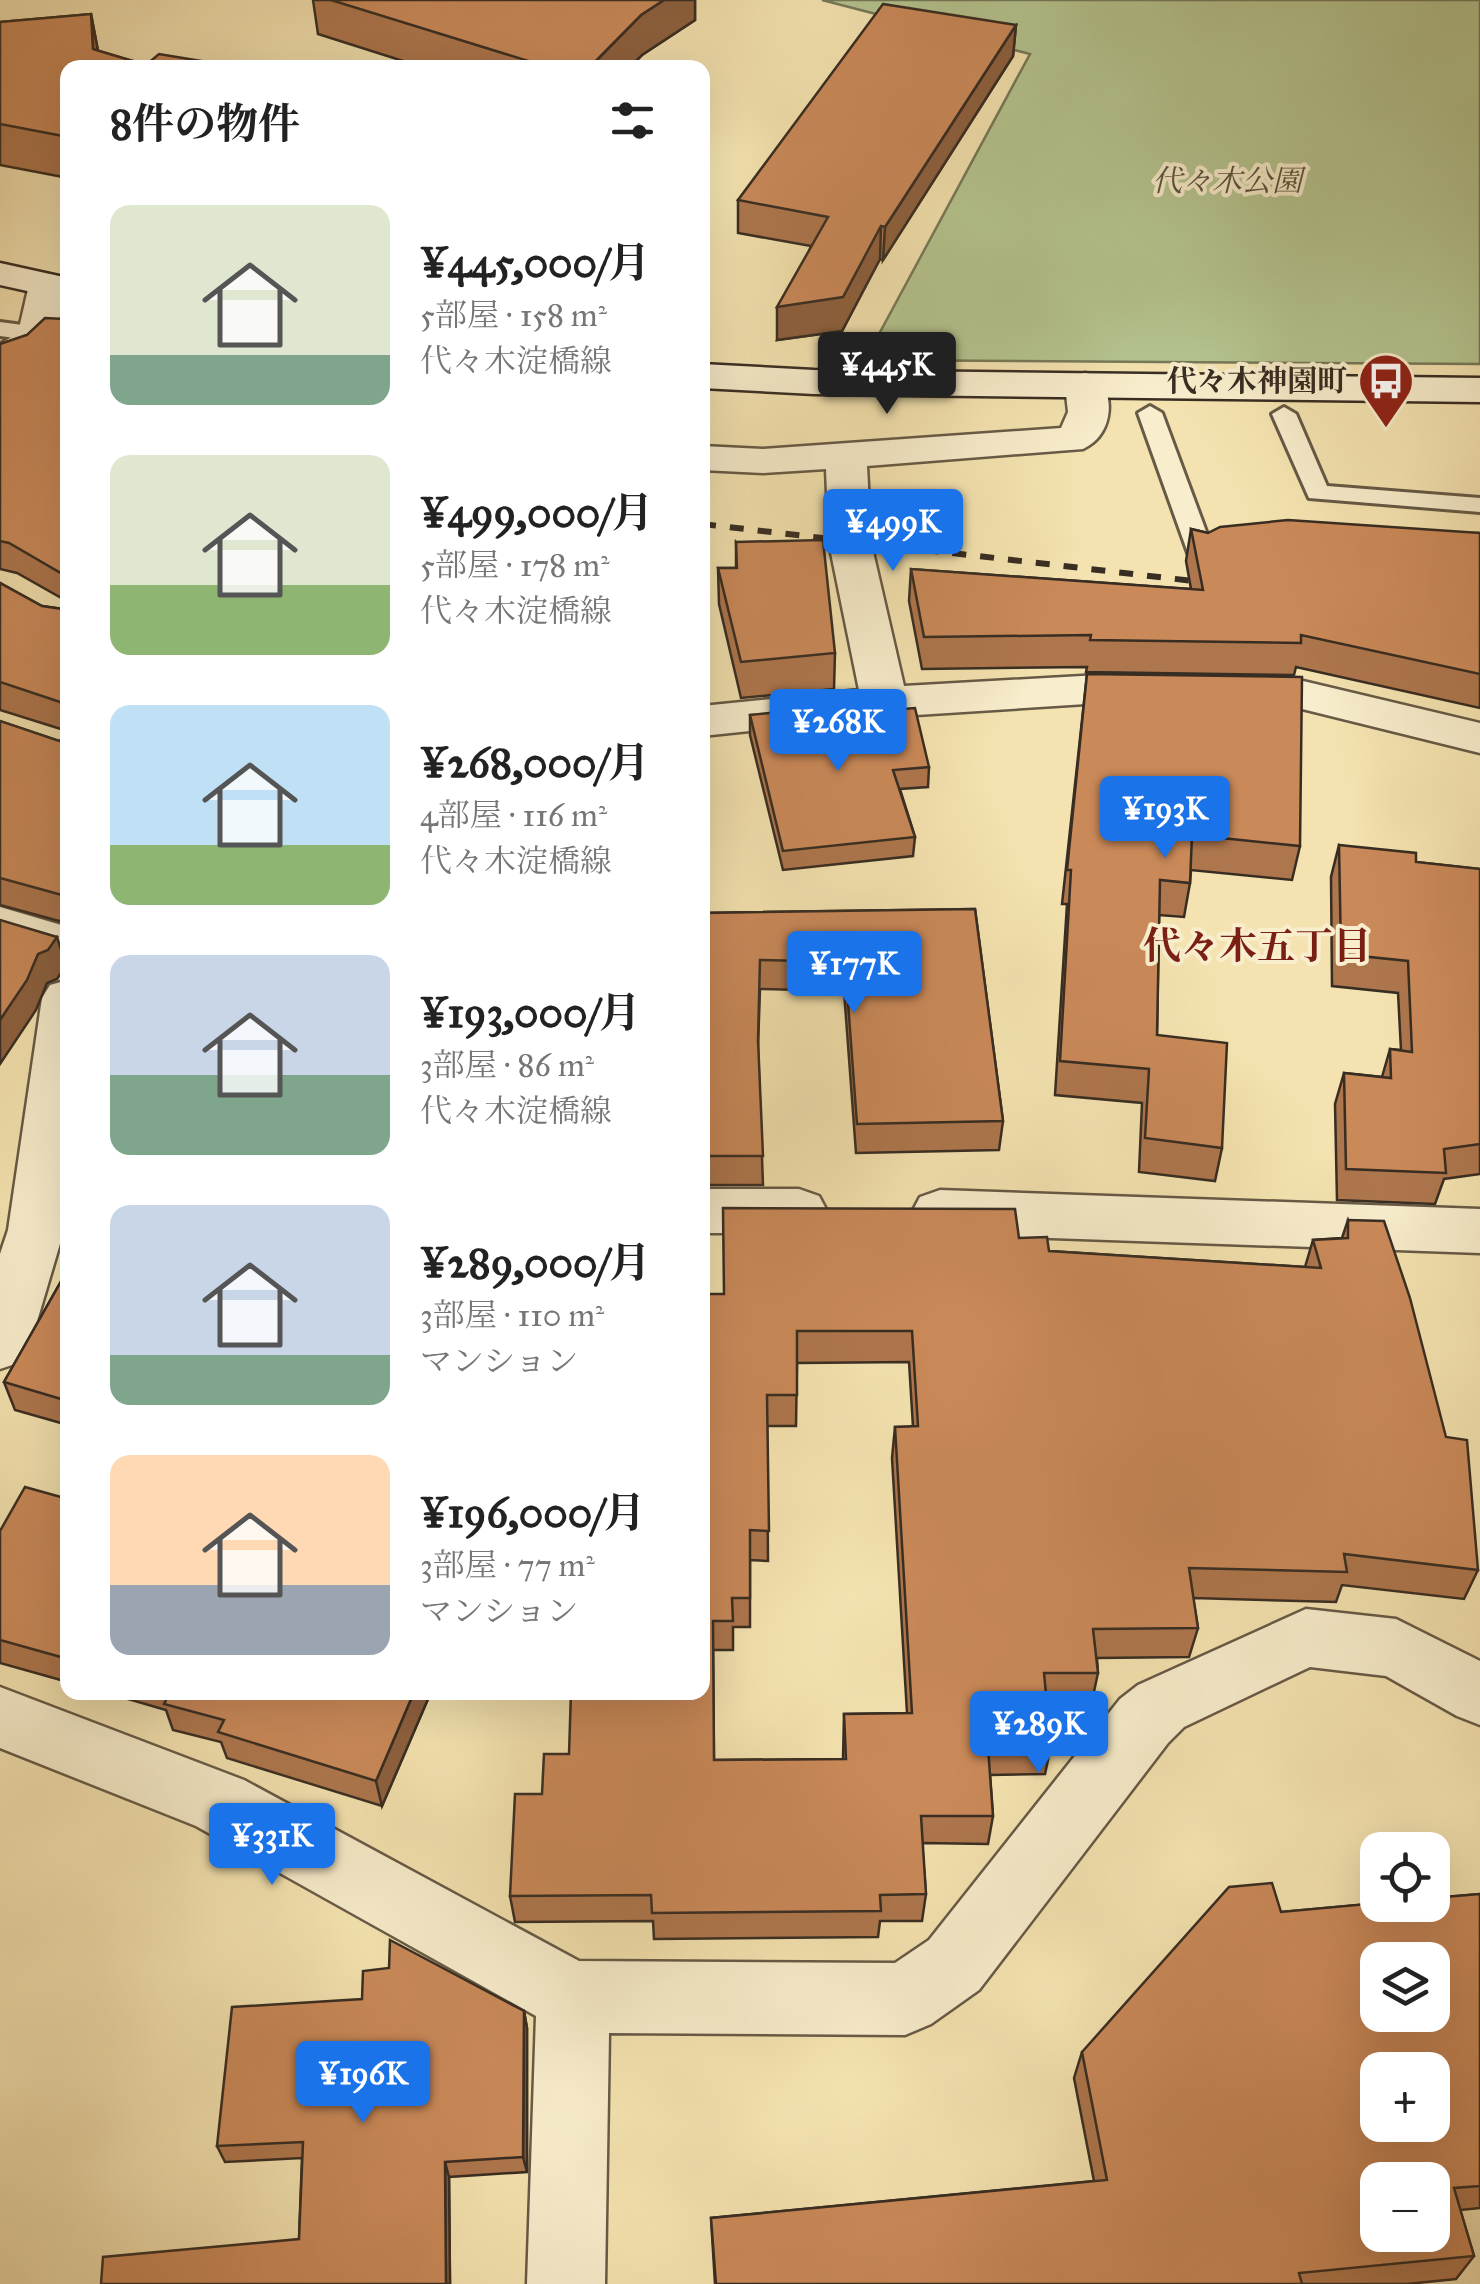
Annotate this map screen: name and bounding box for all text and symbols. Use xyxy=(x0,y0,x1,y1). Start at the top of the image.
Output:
icon: filters xyxy=(605,93,660,148)
text: 8件の物件 xyxy=(110,98,300,150)
park label: 代々木公園 xyxy=(1152,163,1307,199)
text: ¥445,000/月 xyxy=(420,237,650,289)
icon: home xyxy=(190,245,310,365)
text: 5部屋 · 158 m² xyxy=(420,296,607,335)
pin: ¥445K xyxy=(817,332,957,417)
text: 代々木淀橋線 xyxy=(420,342,612,381)
text: ¥445K xyxy=(840,345,934,384)
bus stop icon: 代々木神園町 xyxy=(1356,351,1416,430)
place label: 代々木神園町 xyxy=(1167,363,1347,399)
text: ¥499,000/月 xyxy=(420,487,654,539)
pin: ¥499K xyxy=(823,489,963,574)
icon: home xyxy=(190,495,310,615)
text: ¥499K xyxy=(845,502,941,541)
text: 5部屋 · 178 m² xyxy=(420,546,609,585)
text: 代々木淀橋線 xyxy=(420,592,612,631)
pin: ¥268K xyxy=(768,689,908,774)
text: ¥268K xyxy=(792,702,884,741)
text: ¥268,000/月 xyxy=(420,737,650,789)
icon: home xyxy=(190,745,310,865)
pin: ¥193K xyxy=(1095,776,1235,861)
text: ¥193K xyxy=(1122,789,1208,828)
text: 4部屋 · 116 m² xyxy=(420,796,607,835)
text: 代々木淀橋線 xyxy=(420,842,612,881)
district label: 代々木五丁目 xyxy=(1143,923,1371,969)
pin: ¥177K xyxy=(784,931,924,1016)
text: ¥177K xyxy=(809,944,899,983)
text: ¥193,000/月 xyxy=(420,987,641,1039)
icon: home xyxy=(190,995,310,1115)
text: 3部屋 · 86 m² xyxy=(420,1046,594,1085)
text: 代々木淀橋線 xyxy=(420,1092,612,1131)
text: ¥289,000/月 xyxy=(420,1237,651,1289)
icon: home xyxy=(190,1245,310,1365)
text: 3部屋 · 110 m² xyxy=(420,1296,604,1335)
text: マンション xyxy=(420,1342,579,1381)
text: ¥196,000/月 xyxy=(420,1487,645,1539)
icon: home xyxy=(190,1495,310,1615)
text: 3部屋 · 77 m² xyxy=(420,1546,595,1585)
text: マンション xyxy=(420,1592,579,1631)
pin: ¥289K xyxy=(969,1691,1109,1776)
text: ¥289K xyxy=(992,1704,1086,1743)
pin: ¥331K xyxy=(202,1803,342,1888)
text: ¥331K xyxy=(231,1816,313,1855)
map controls xyxy=(1360,1832,1450,2252)
button: locate xyxy=(1360,1832,1450,1922)
button: layers xyxy=(1360,1942,1450,2032)
pin: ¥196K xyxy=(293,2041,433,2126)
button: + xyxy=(1360,2052,1450,2142)
text: ¥196K xyxy=(318,2054,408,2093)
button: − xyxy=(1360,2162,1450,2252)

